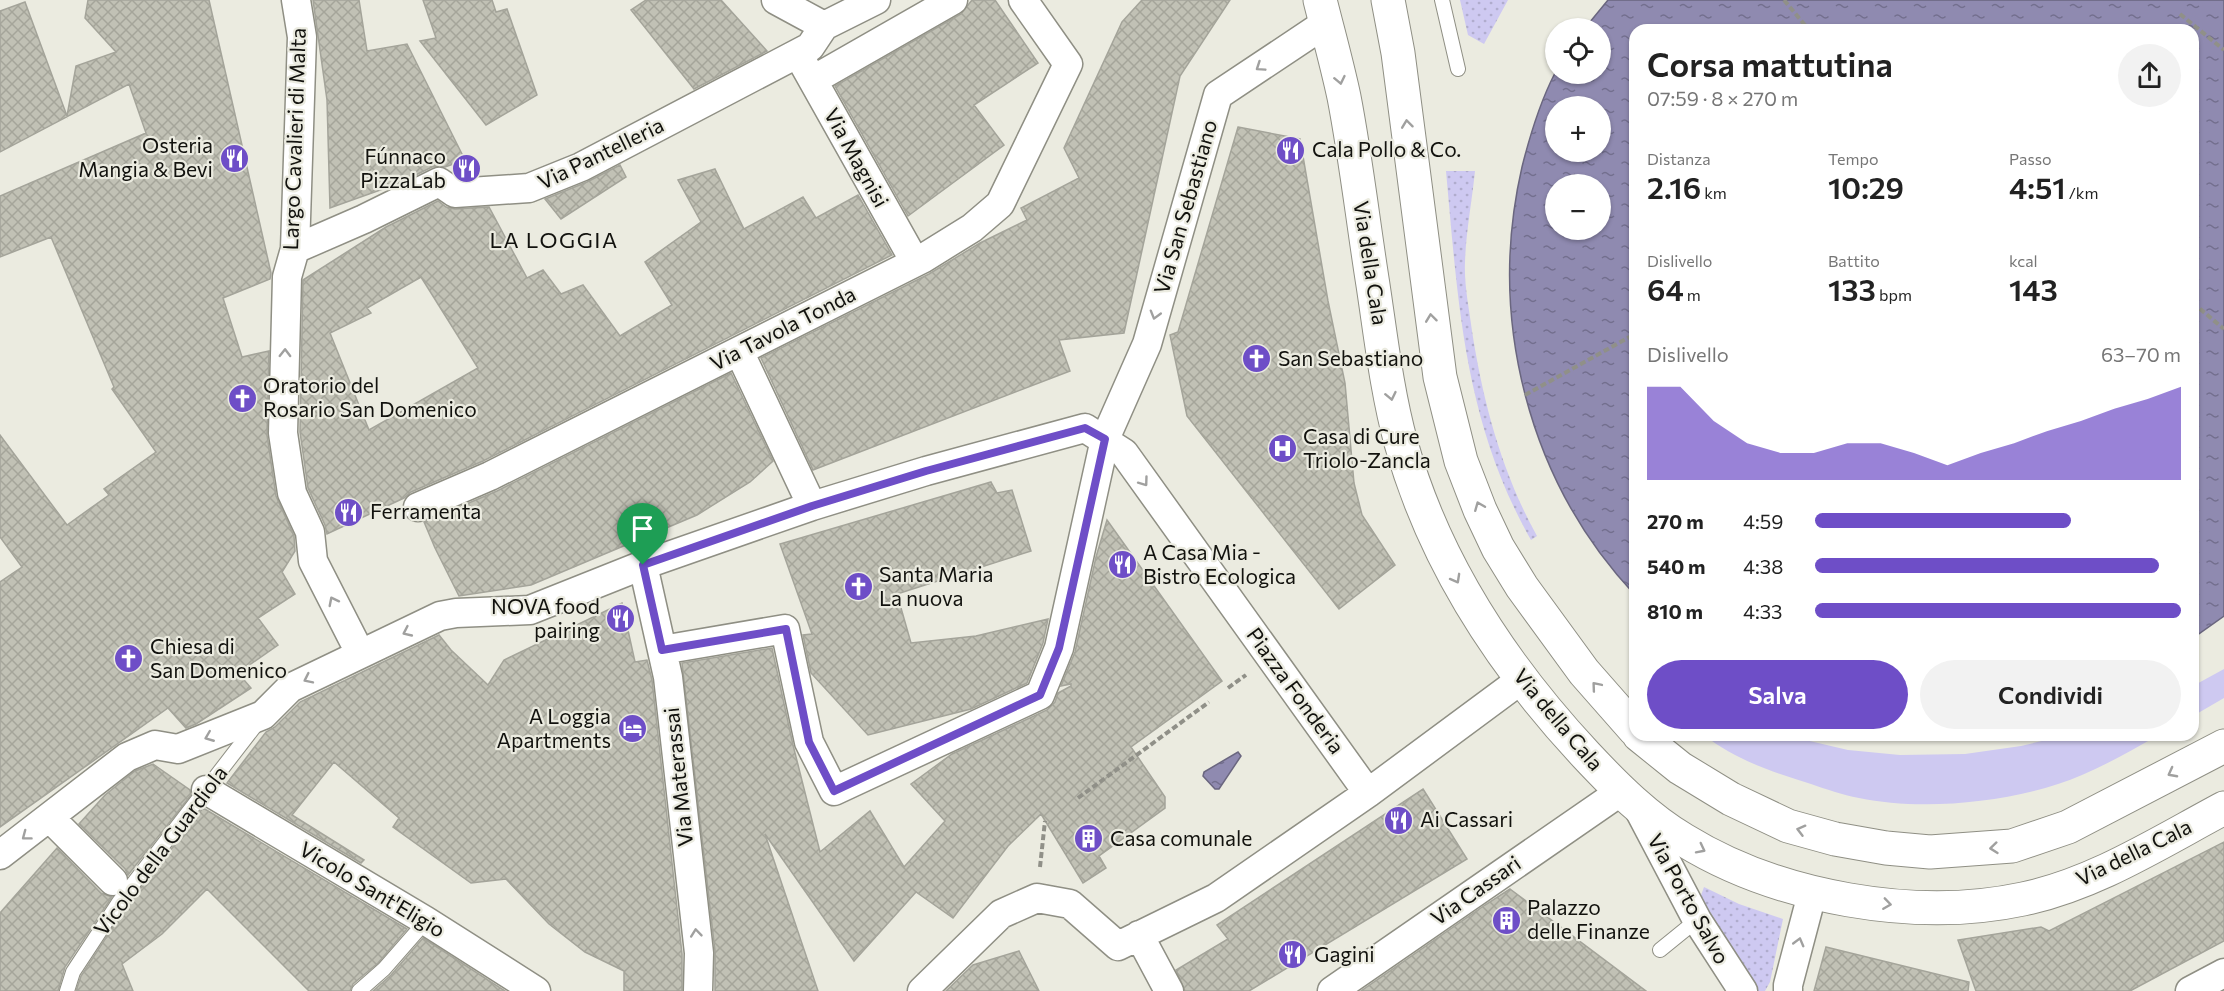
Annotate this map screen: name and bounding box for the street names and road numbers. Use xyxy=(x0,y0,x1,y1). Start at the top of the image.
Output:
street label: Largo Cavalieri di Malta xyxy=(277,27,310,251)
street label: Via Magnisi xyxy=(820,103,895,211)
street label: Via Pantelleria xyxy=(533,111,667,194)
street label: Via San Sebastiano xyxy=(1148,117,1221,297)
street label: Via della Cala xyxy=(1349,199,1394,327)
street label: Via Tavola Tonda xyxy=(705,280,859,375)
street label: Piazza Fonderia xyxy=(1242,622,1350,758)
street label: Via della Cala xyxy=(1509,663,1609,775)
street label: Via Materassai xyxy=(658,706,697,848)
street label: Vicolo della Guardiola xyxy=(88,760,232,940)
street label: Via della Cala xyxy=(2072,813,2195,890)
street label: Via Porto Salvo xyxy=(1643,829,1735,968)
street label: Vicolo Sant'Eligio xyxy=(295,835,450,942)
street label: Via Cassari xyxy=(1425,850,1525,930)

